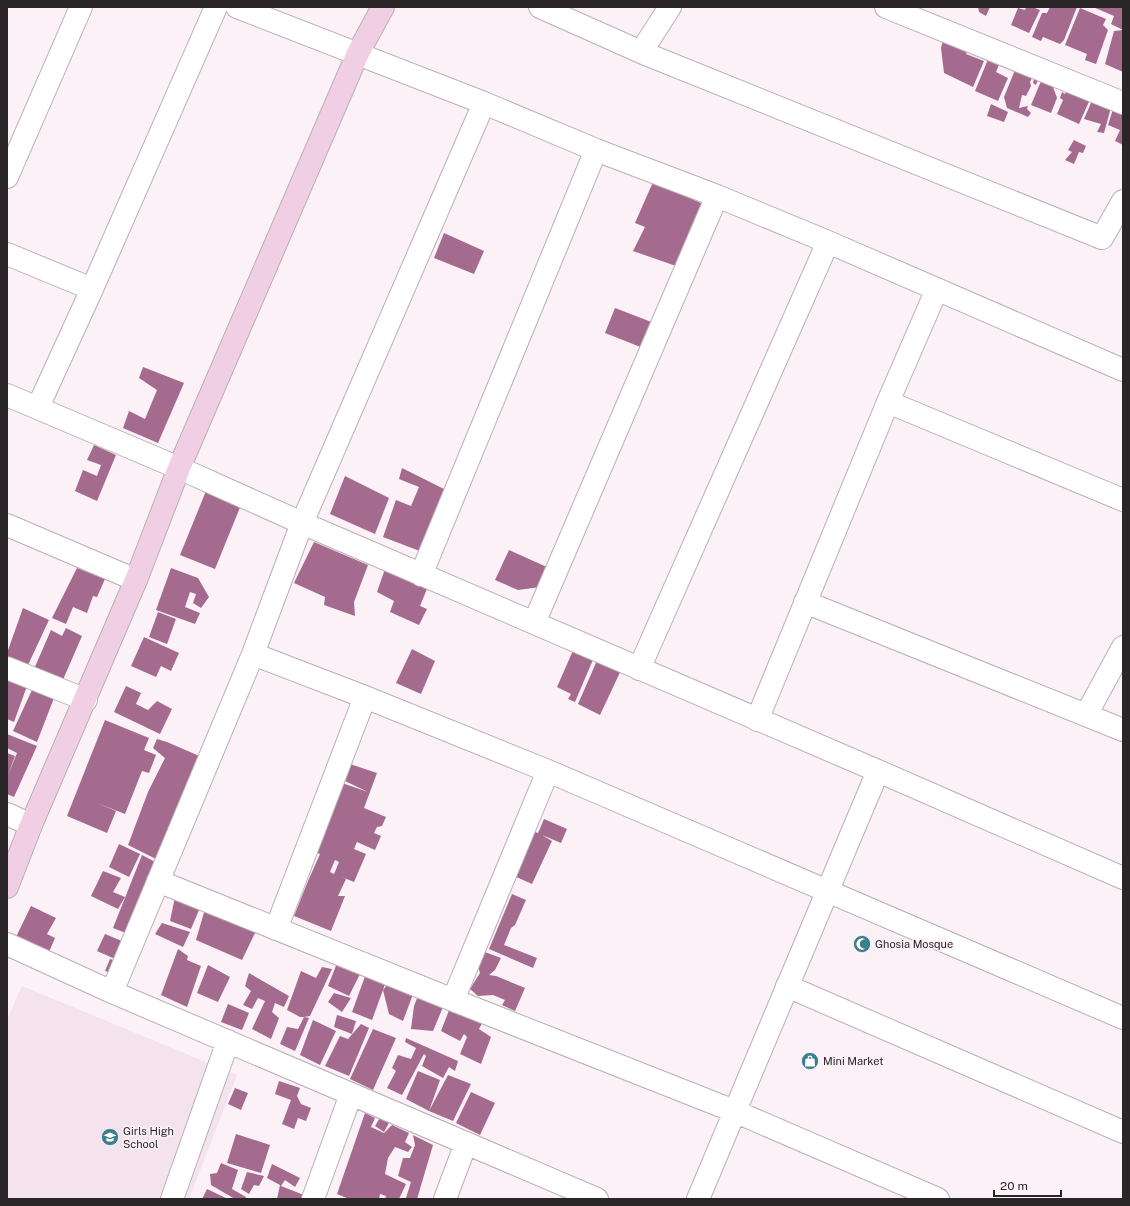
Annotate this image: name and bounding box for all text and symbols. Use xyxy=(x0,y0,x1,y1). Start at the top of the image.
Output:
mosque icon: Ghosia Mosque xyxy=(852,934,872,954)
place label: Ghosia Mosque xyxy=(875,938,953,950)
shop icon: Mini Market xyxy=(800,1051,820,1071)
place label: Mini Market xyxy=(823,1055,884,1067)
place label: Girls High School xyxy=(123,1125,174,1150)
school or university icon: Girls High School xyxy=(100,1127,120,1147)
scale bar xyxy=(994,1172,1061,1198)
text: 20 m xyxy=(1000,1179,1028,1193)

